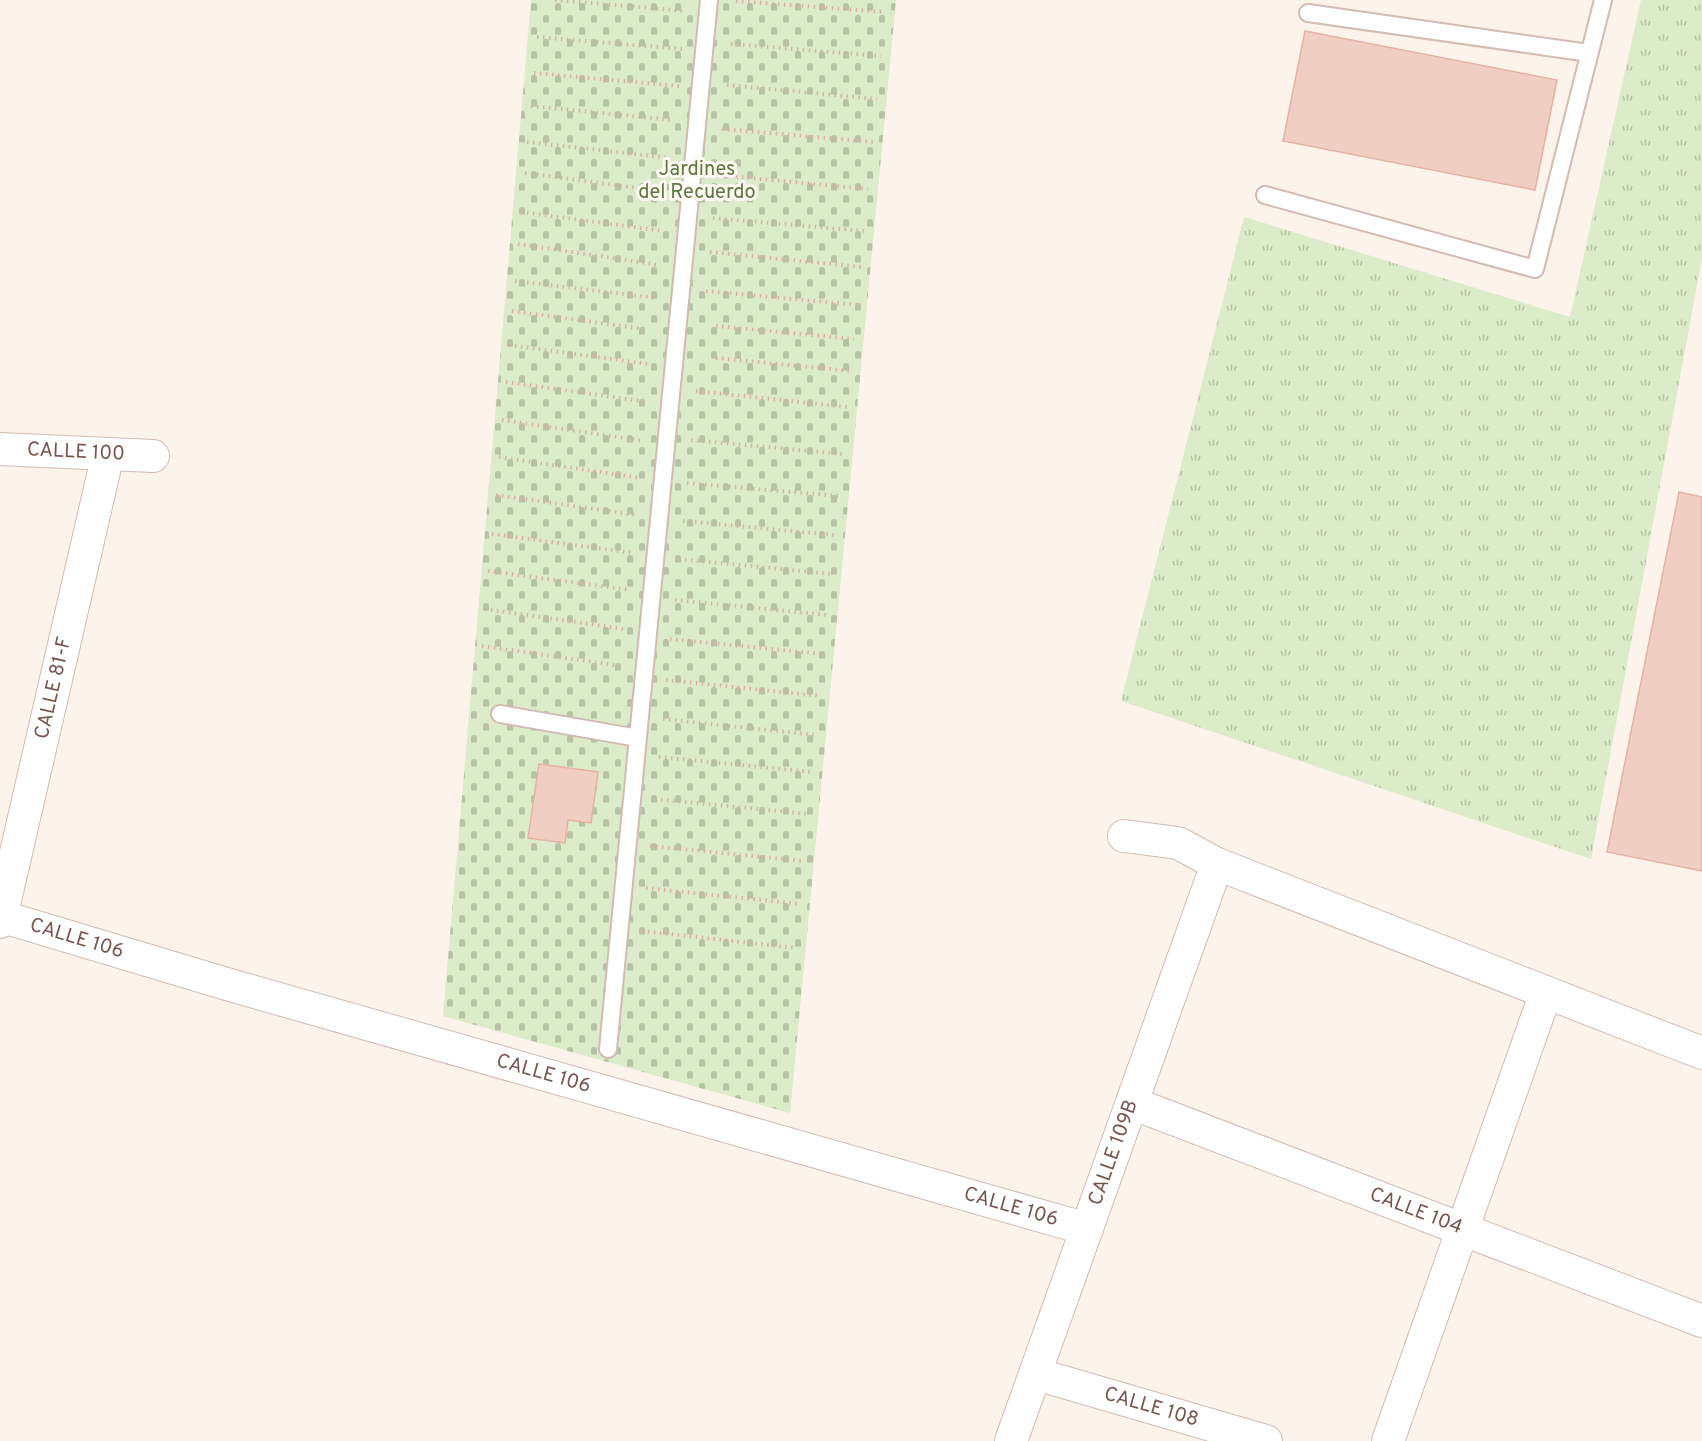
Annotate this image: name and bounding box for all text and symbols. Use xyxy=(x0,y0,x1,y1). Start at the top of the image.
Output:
park label: Jardines del Recuerdo xyxy=(638,157,756,206)
street label: CALLE 100 xyxy=(26,437,125,468)
street label: CALLE 81-F xyxy=(30,634,78,742)
street label: CALLE 106 xyxy=(26,913,127,965)
street label: CALLE 106 xyxy=(493,1048,594,1100)
street label: CALLE 109B xyxy=(1083,1097,1145,1209)
street label: CALLE 106 xyxy=(961,1182,1061,1233)
street label: CALLE 104 xyxy=(1366,1182,1466,1241)
street label: CALLE 108 xyxy=(1101,1381,1202,1434)

